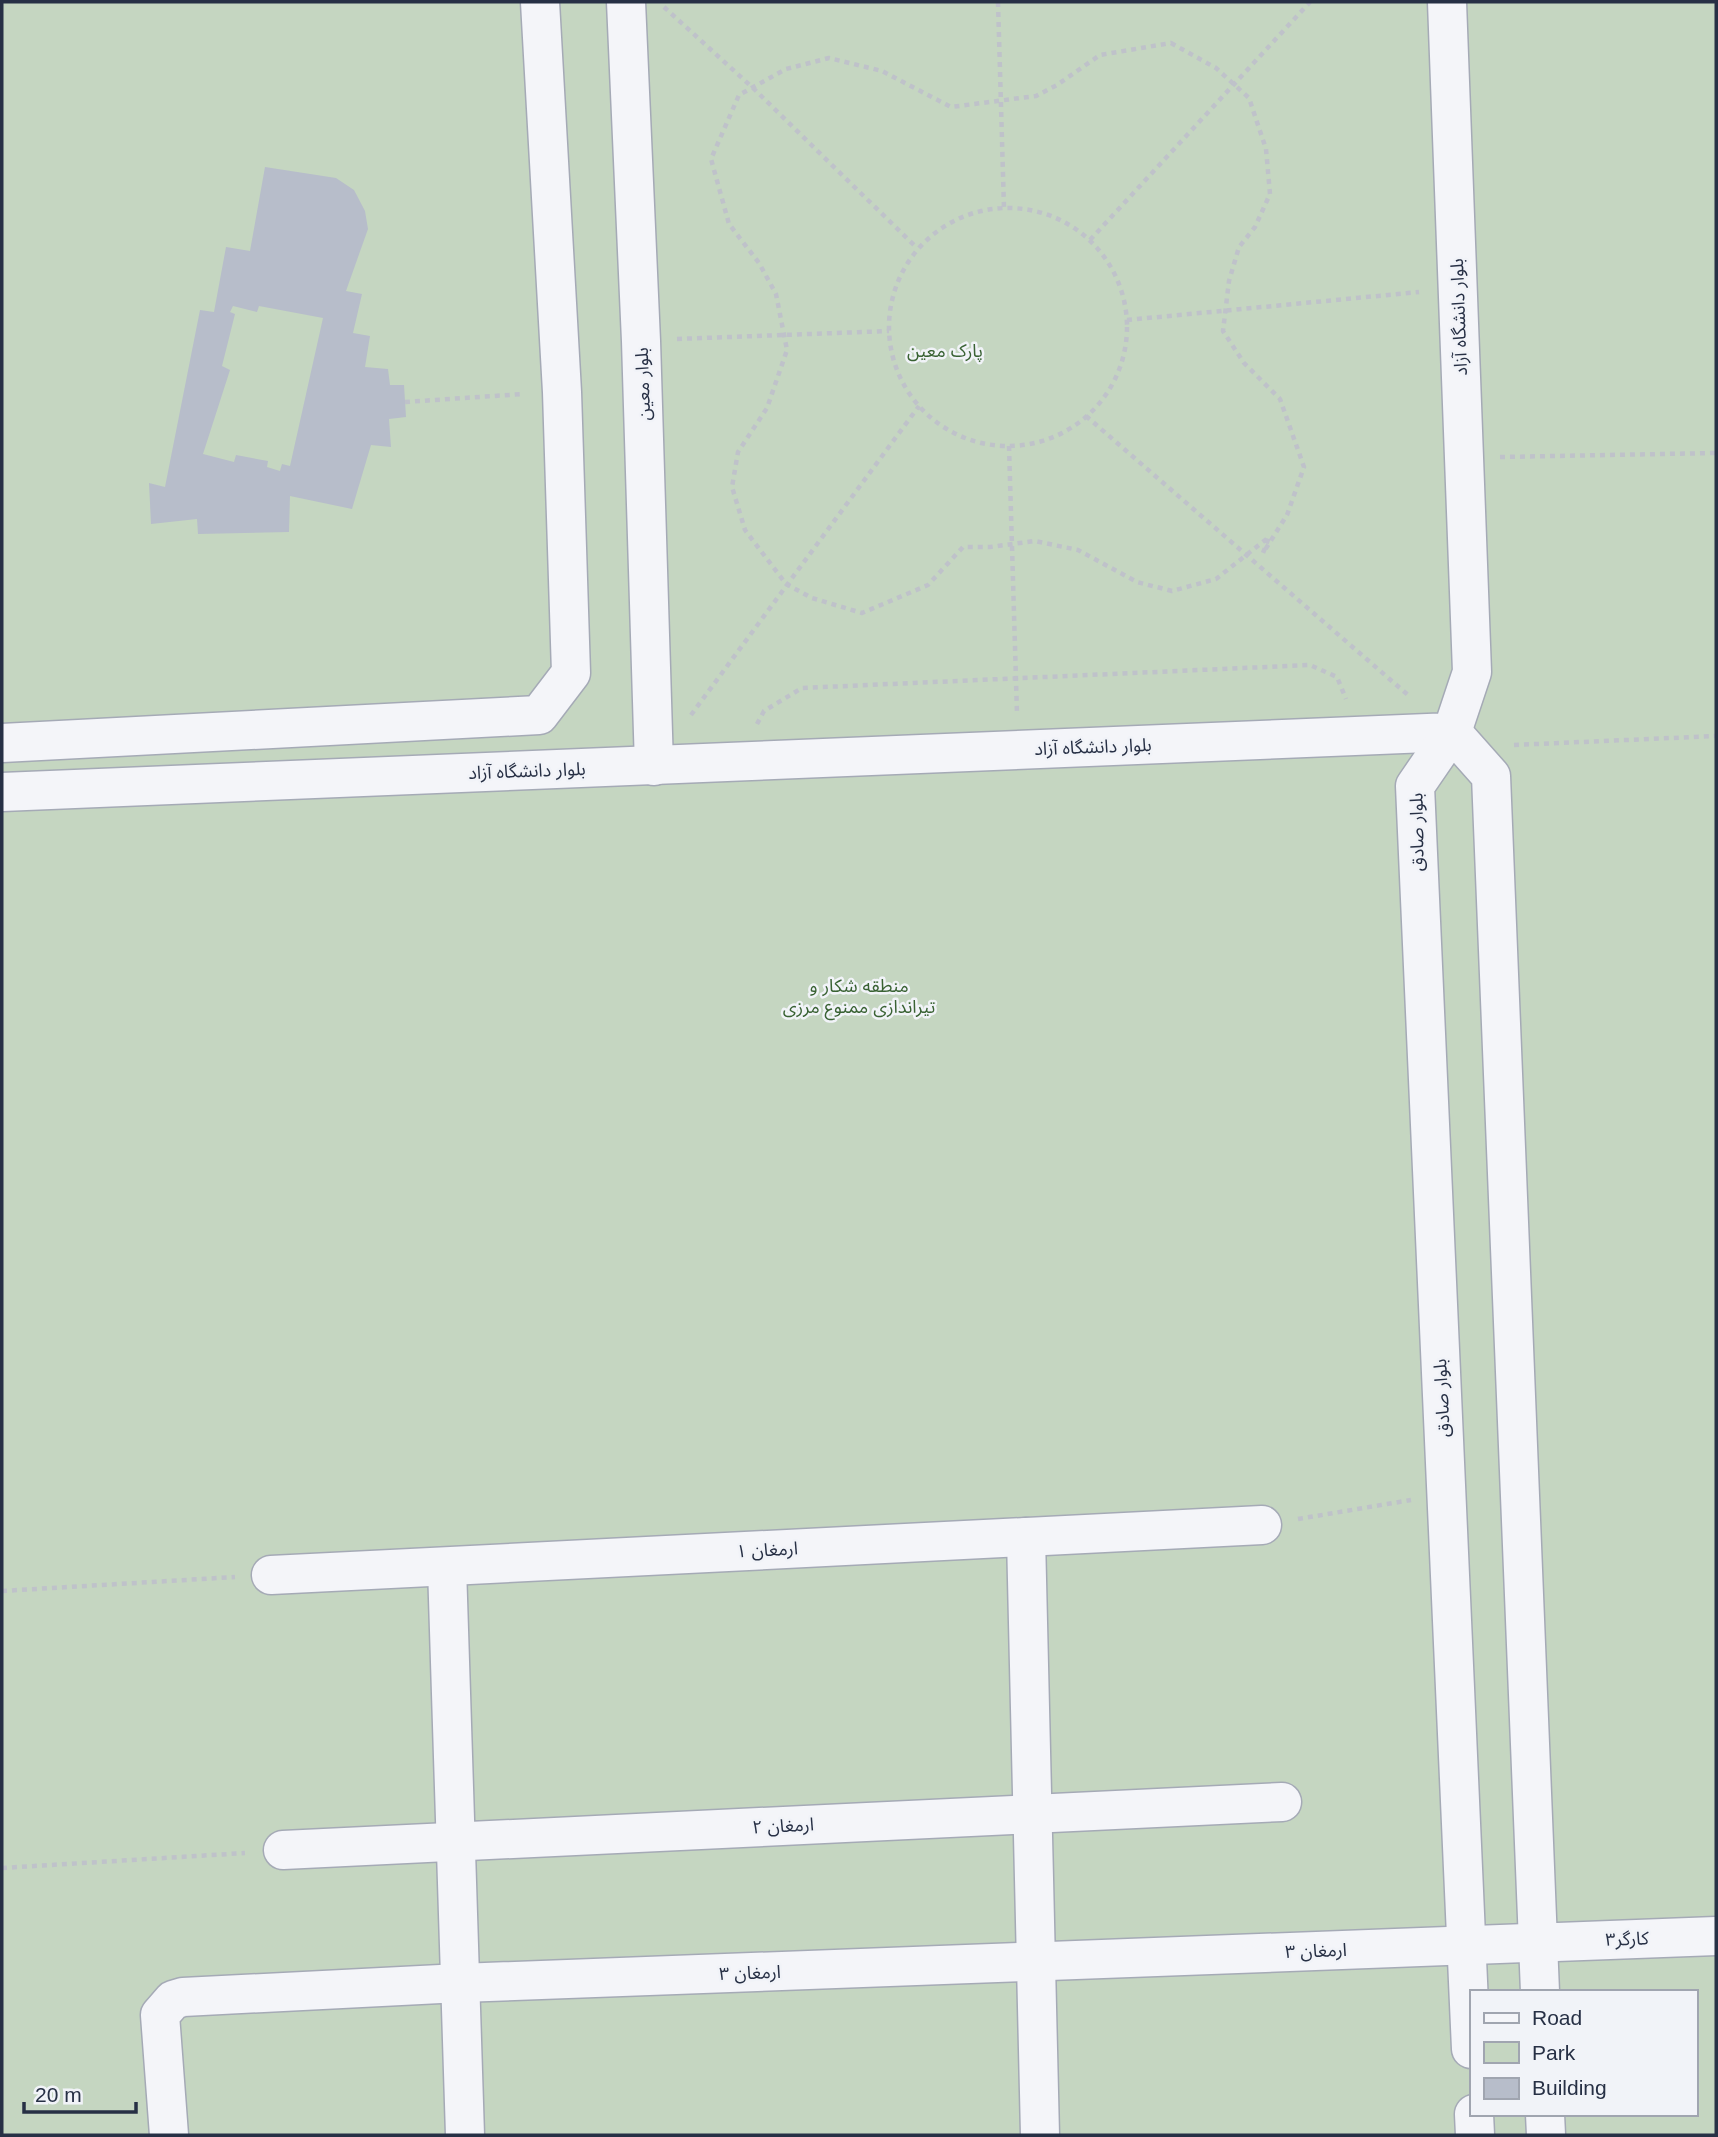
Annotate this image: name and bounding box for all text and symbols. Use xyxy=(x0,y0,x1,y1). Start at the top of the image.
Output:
street label: بلوار دانشگاه آزاد xyxy=(1447,258,1472,376)
park label: پارک معین xyxy=(907,341,983,362)
street label: بلوار معین xyxy=(632,347,655,421)
street label: بلوار دانشگاه آزاد xyxy=(1034,735,1152,760)
street label: بلوار دانشگاه آزاد xyxy=(468,759,586,784)
street label: بلوار صادق xyxy=(1406,792,1429,871)
park label: منطقه شکار و تیراندازی ممنوع مرزی xyxy=(783,976,935,1021)
street label: بلوار صادق xyxy=(1430,1358,1455,1438)
street label: ارمغان ۱ xyxy=(736,1538,798,1563)
street label: ارمغان ۲ xyxy=(752,1814,814,1839)
street label: کارگر۳ xyxy=(1605,1928,1650,1951)
street label: ارمغان ۳ xyxy=(1285,1940,1347,1963)
street label: ارمغان ۳ xyxy=(719,1962,781,1985)
legend xyxy=(1470,1990,1697,2116)
text: Road xyxy=(1532,2006,1582,2029)
text: Park xyxy=(1532,2041,1576,2064)
scale bar xyxy=(24,2070,136,2114)
text: Building xyxy=(1532,2076,1607,2099)
text: 20 m xyxy=(35,2083,82,2106)

